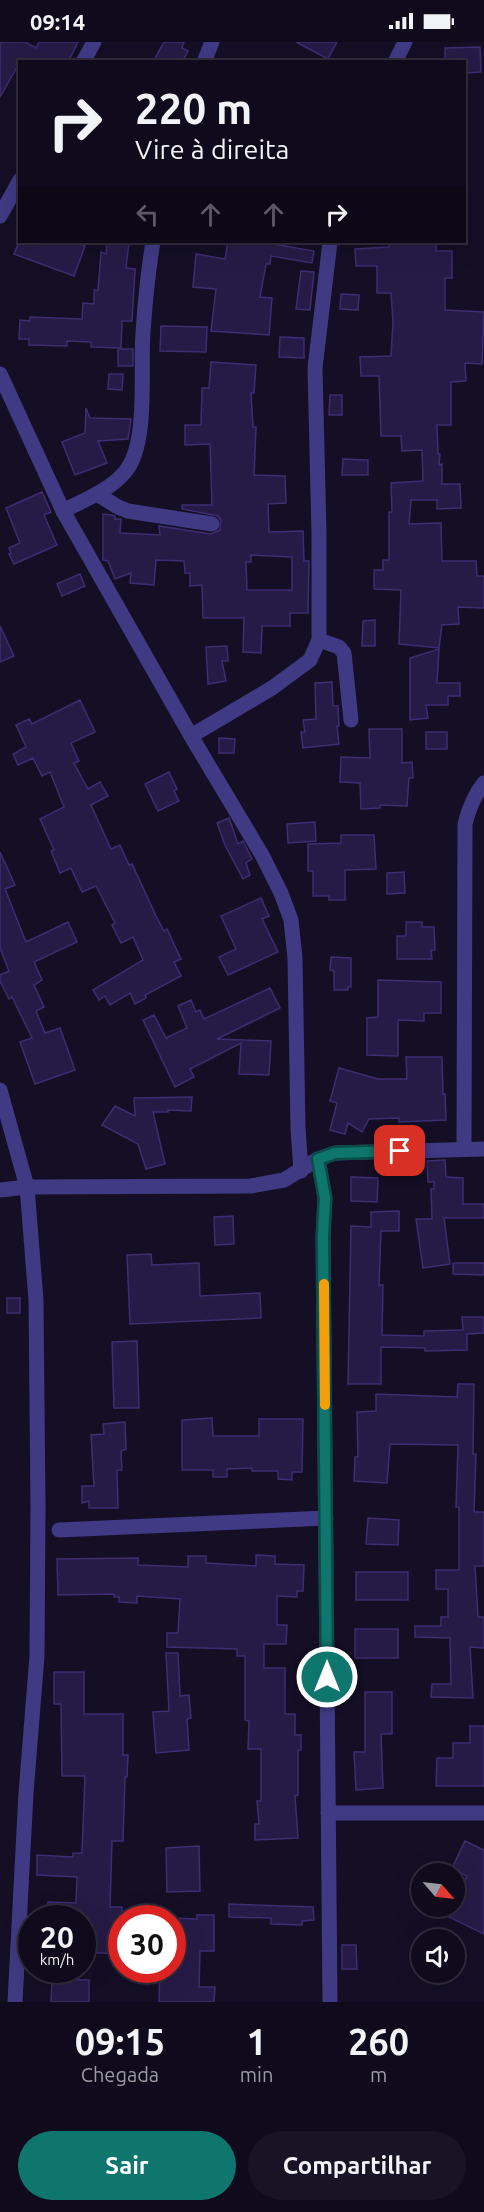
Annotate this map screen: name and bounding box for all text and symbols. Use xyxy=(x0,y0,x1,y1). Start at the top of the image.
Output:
text: 09:14 xyxy=(30,9,85,34)
icon: right xyxy=(36,84,114,162)
text: 220 m xyxy=(135,85,252,132)
text: Vire à direita xyxy=(135,134,289,164)
icon: left xyxy=(131,198,164,231)
icon: ahead xyxy=(194,198,227,231)
icon: ahead xyxy=(257,198,290,231)
icon: right xyxy=(320,198,353,231)
pin xyxy=(374,1125,425,1176)
icon: arrive xyxy=(383,1134,416,1167)
position arrow xyxy=(295,1645,359,1709)
north arrow xyxy=(411,1863,465,1917)
map controls xyxy=(411,1863,465,1983)
speed limit sign: 30 xyxy=(108,1905,186,1983)
text: 20 xyxy=(40,1920,74,1954)
button: sound xyxy=(411,1929,465,1983)
text: km/h xyxy=(40,1951,74,1968)
text: 09:15 xyxy=(75,2021,165,2062)
text: 1 xyxy=(246,2021,267,2062)
text: 260 xyxy=(348,2021,409,2062)
text: Chegada xyxy=(81,2063,159,2086)
text: min xyxy=(240,2063,273,2086)
text: m xyxy=(370,2063,387,2086)
button: Sair xyxy=(18,2131,236,2200)
button: Compartilhar xyxy=(248,2131,466,2200)

